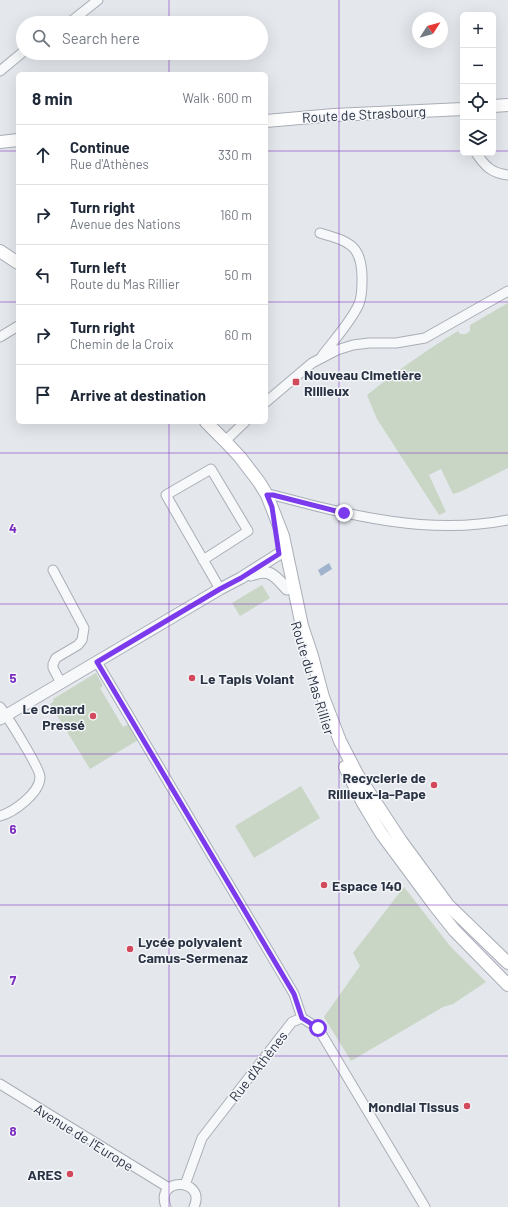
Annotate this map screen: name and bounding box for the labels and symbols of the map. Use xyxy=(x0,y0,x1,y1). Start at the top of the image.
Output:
north arrow xyxy=(412,12,448,48)
street label: Route de Strasbourg xyxy=(302,102,426,126)
place label: Nouveau Cimetière Rillieux xyxy=(304,366,422,399)
marker: Nouveau Cimetière Rillieux xyxy=(291,377,301,387)
route end xyxy=(335,504,353,522)
text: 4 xyxy=(9,520,17,536)
street label: Route du Mas Rillier xyxy=(288,619,338,737)
text: 5 xyxy=(9,670,17,686)
place label: Le Tapis Volant xyxy=(200,670,294,687)
marker: Le Tapis Volant xyxy=(187,673,197,683)
place label: Le Canard Pressé xyxy=(23,700,85,733)
marker: Le Canard Pressé xyxy=(88,711,98,721)
place label: Recyclerie de Rillieux-la-Pape xyxy=(328,769,426,802)
marker: Recyclerie de Rillieux-la-Pape xyxy=(429,780,439,790)
text: 6 xyxy=(10,821,17,837)
place label: Espace 140 xyxy=(332,877,402,894)
marker: Espace 140 xyxy=(319,880,329,890)
place label: Lycée polyvalent Camus-Sermenaz xyxy=(138,933,249,966)
marker: Lycée polyvalent Camus-Sermenaz xyxy=(125,944,135,954)
text: 7 xyxy=(10,972,17,988)
route start xyxy=(309,1019,327,1037)
street label: Rue d'Athènes xyxy=(225,1027,291,1105)
place label: Mondial Tissus xyxy=(368,1098,459,1115)
street label: Avenue de l'Europe xyxy=(31,1100,137,1174)
marker: Mondial Tissus xyxy=(462,1101,472,1111)
text: 8 xyxy=(9,1123,17,1139)
place label: ARES xyxy=(28,1166,62,1183)
marker: ARES xyxy=(65,1169,75,1179)

